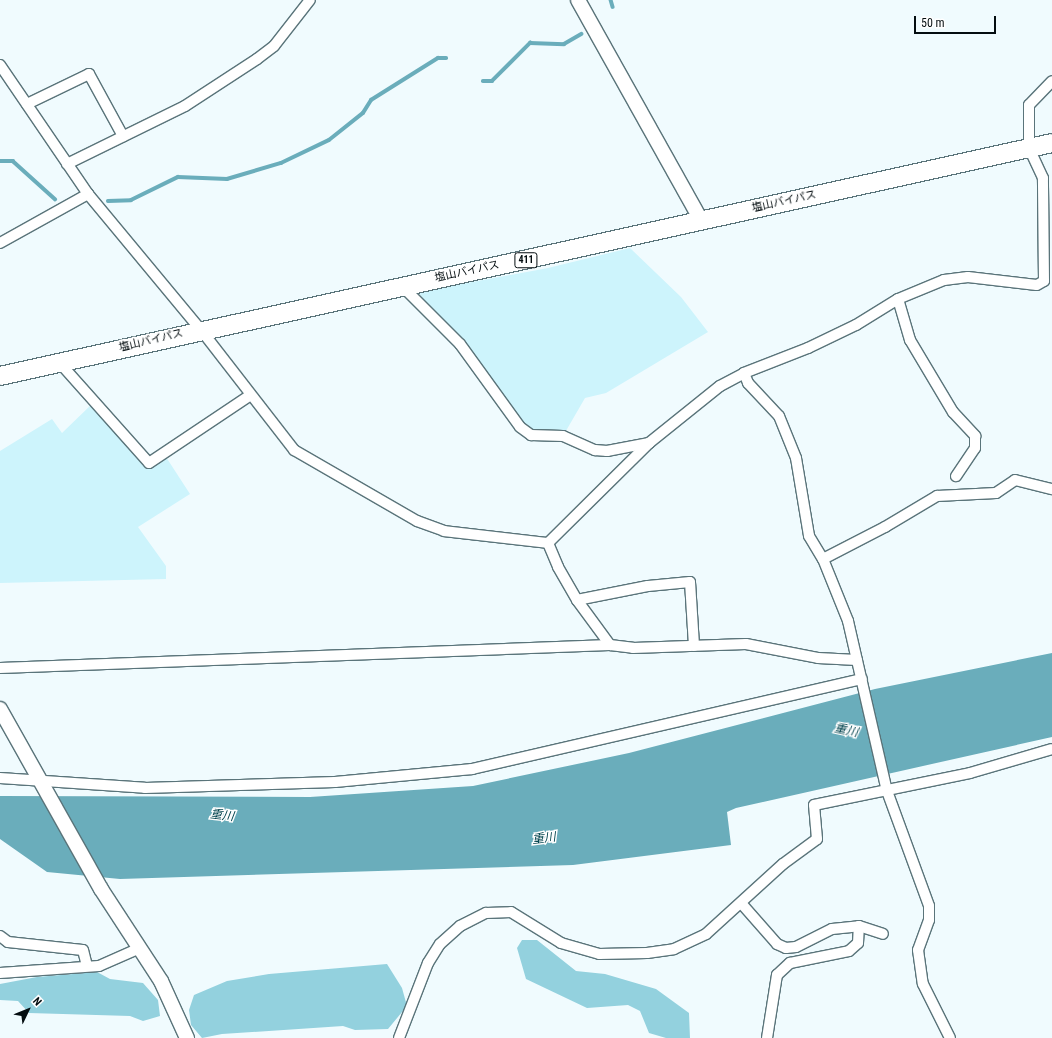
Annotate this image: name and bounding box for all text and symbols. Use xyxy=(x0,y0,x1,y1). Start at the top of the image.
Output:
scale bar xyxy=(916,8,998,34)
text: 50 m xyxy=(921,16,945,30)
street label: 塩山バイパス xyxy=(750,189,818,215)
road number: 411 xyxy=(514,252,538,268)
street label: 塩山バイパス xyxy=(433,259,501,285)
street label: 塩山バイパス xyxy=(117,327,185,355)
water label: 重川 xyxy=(833,721,859,741)
water label: 重川 xyxy=(209,807,235,825)
water label: 重川 xyxy=(531,830,557,848)
north arrow xyxy=(8,990,48,1030)
text: N xyxy=(30,995,44,1008)

